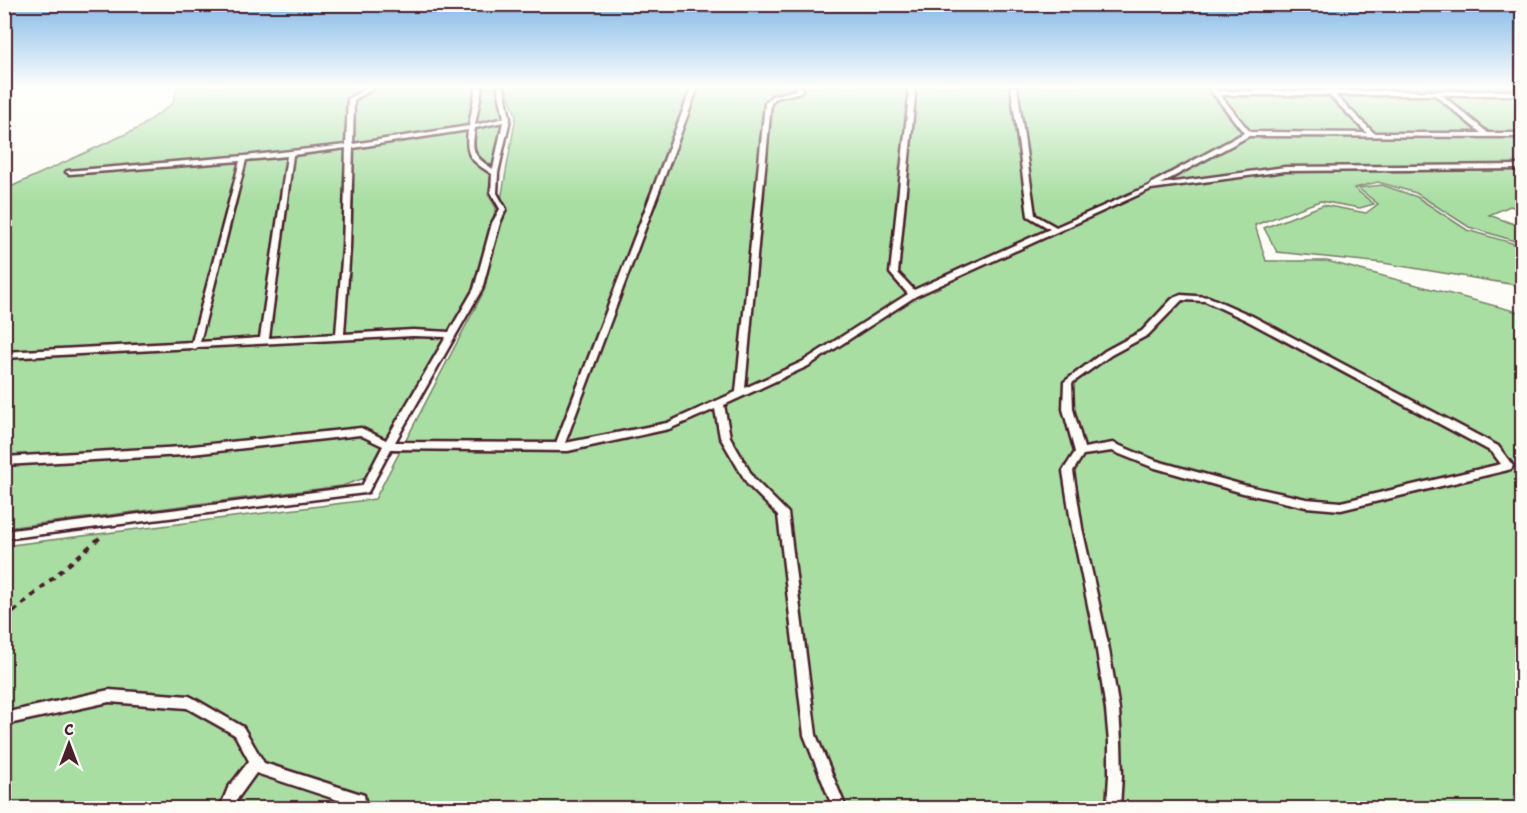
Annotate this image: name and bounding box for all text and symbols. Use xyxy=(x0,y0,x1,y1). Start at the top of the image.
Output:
north arrow xyxy=(39,714,99,774)
text: С xyxy=(64,719,74,740)

